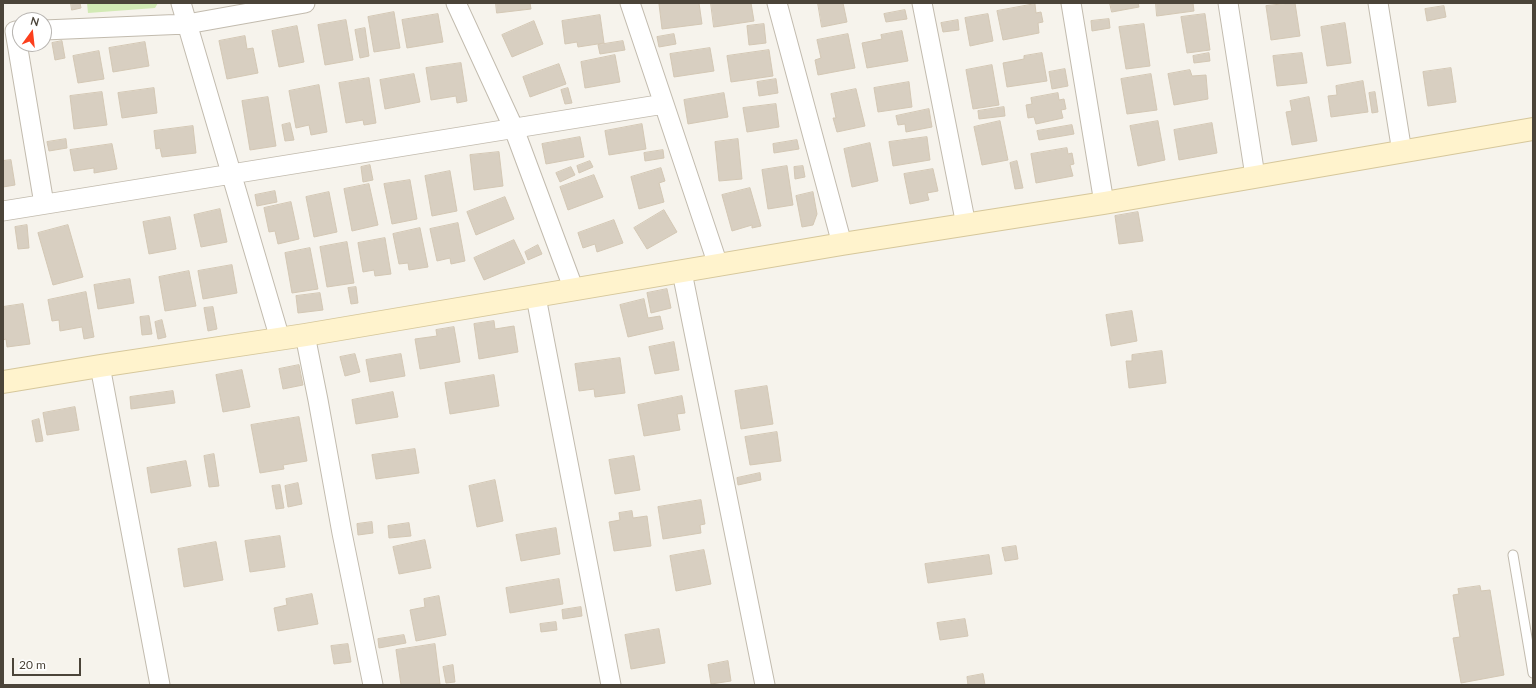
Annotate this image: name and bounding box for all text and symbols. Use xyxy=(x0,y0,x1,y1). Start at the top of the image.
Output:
north arrow xyxy=(12,12,52,52)
text: N xyxy=(29,14,41,28)
scale bar xyxy=(14,650,83,676)
text: 20 m xyxy=(19,657,46,672)

